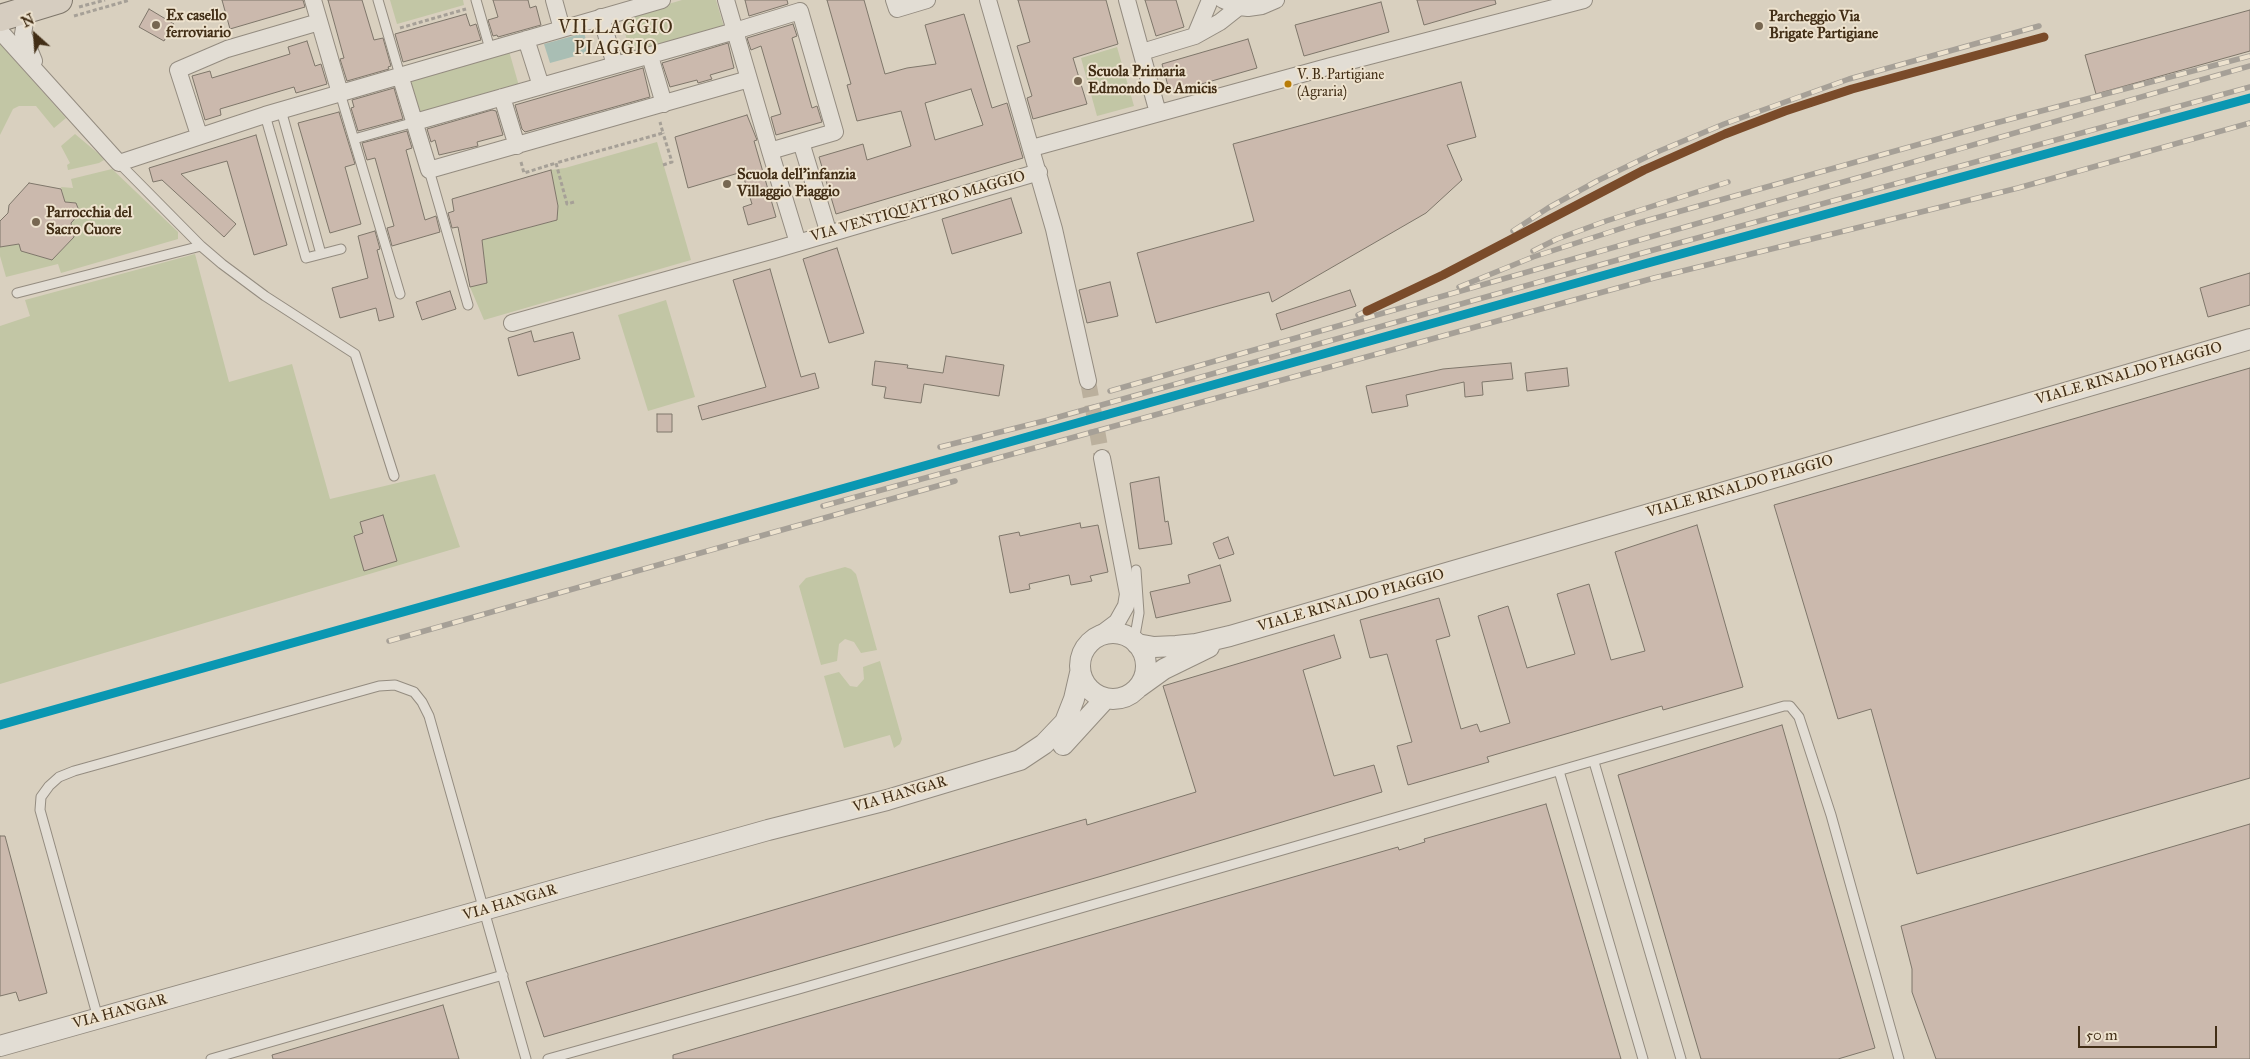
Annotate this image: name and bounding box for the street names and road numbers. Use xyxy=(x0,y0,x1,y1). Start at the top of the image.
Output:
street label: VIA VENTIQUATTRO MAGGIO xyxy=(809,168,1027,246)
street label: VIALE RINALDO PIAGGIO xyxy=(2033,339,2225,409)
street label: VIALE RINALDO PIAGGIO xyxy=(1644,452,1836,522)
street label: VIALE RINALDO PIAGGIO xyxy=(1255,566,1447,636)
street label: VIA HANGAR xyxy=(851,773,949,817)
street label: VIA HANGAR xyxy=(461,881,559,925)
street label: VIA HANGAR xyxy=(71,991,169,1033)

